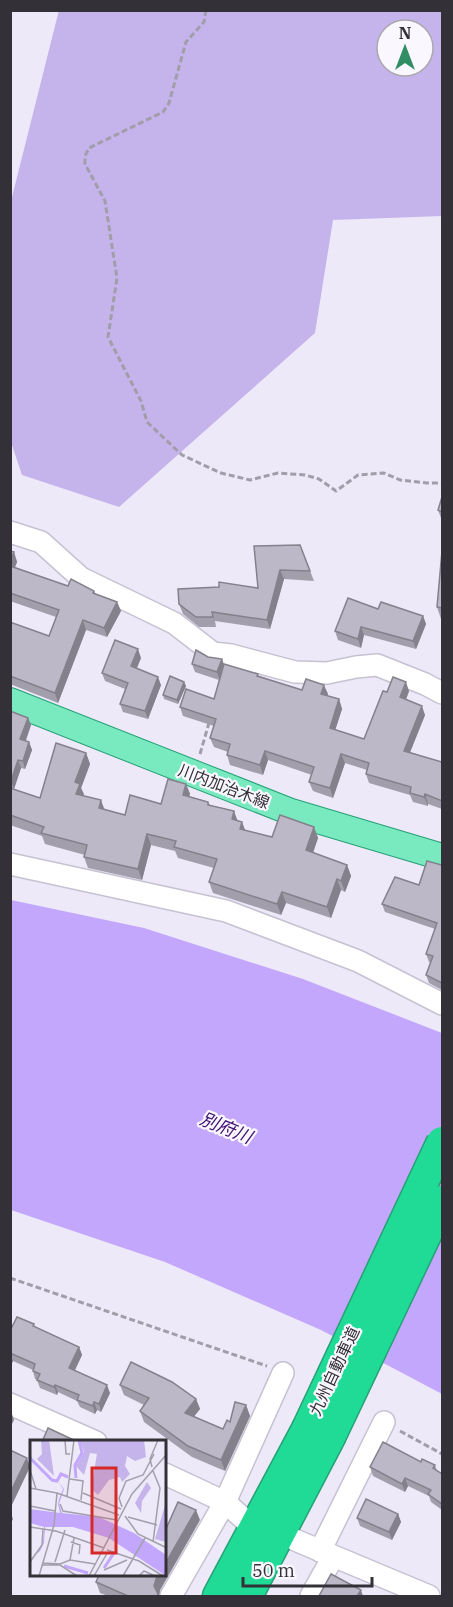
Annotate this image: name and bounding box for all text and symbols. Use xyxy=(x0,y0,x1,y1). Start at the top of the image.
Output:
north arrow xyxy=(375,18,435,78)
text: N xyxy=(399,23,411,43)
street label: 川内加治木線 xyxy=(176,759,272,813)
water label: 別府川 xyxy=(197,1107,257,1149)
street label: 九州自動車道 xyxy=(305,1323,363,1419)
inset map xyxy=(30,1440,166,1577)
scale bar xyxy=(243,1550,372,1588)
text: 50 m xyxy=(252,1559,295,1582)

